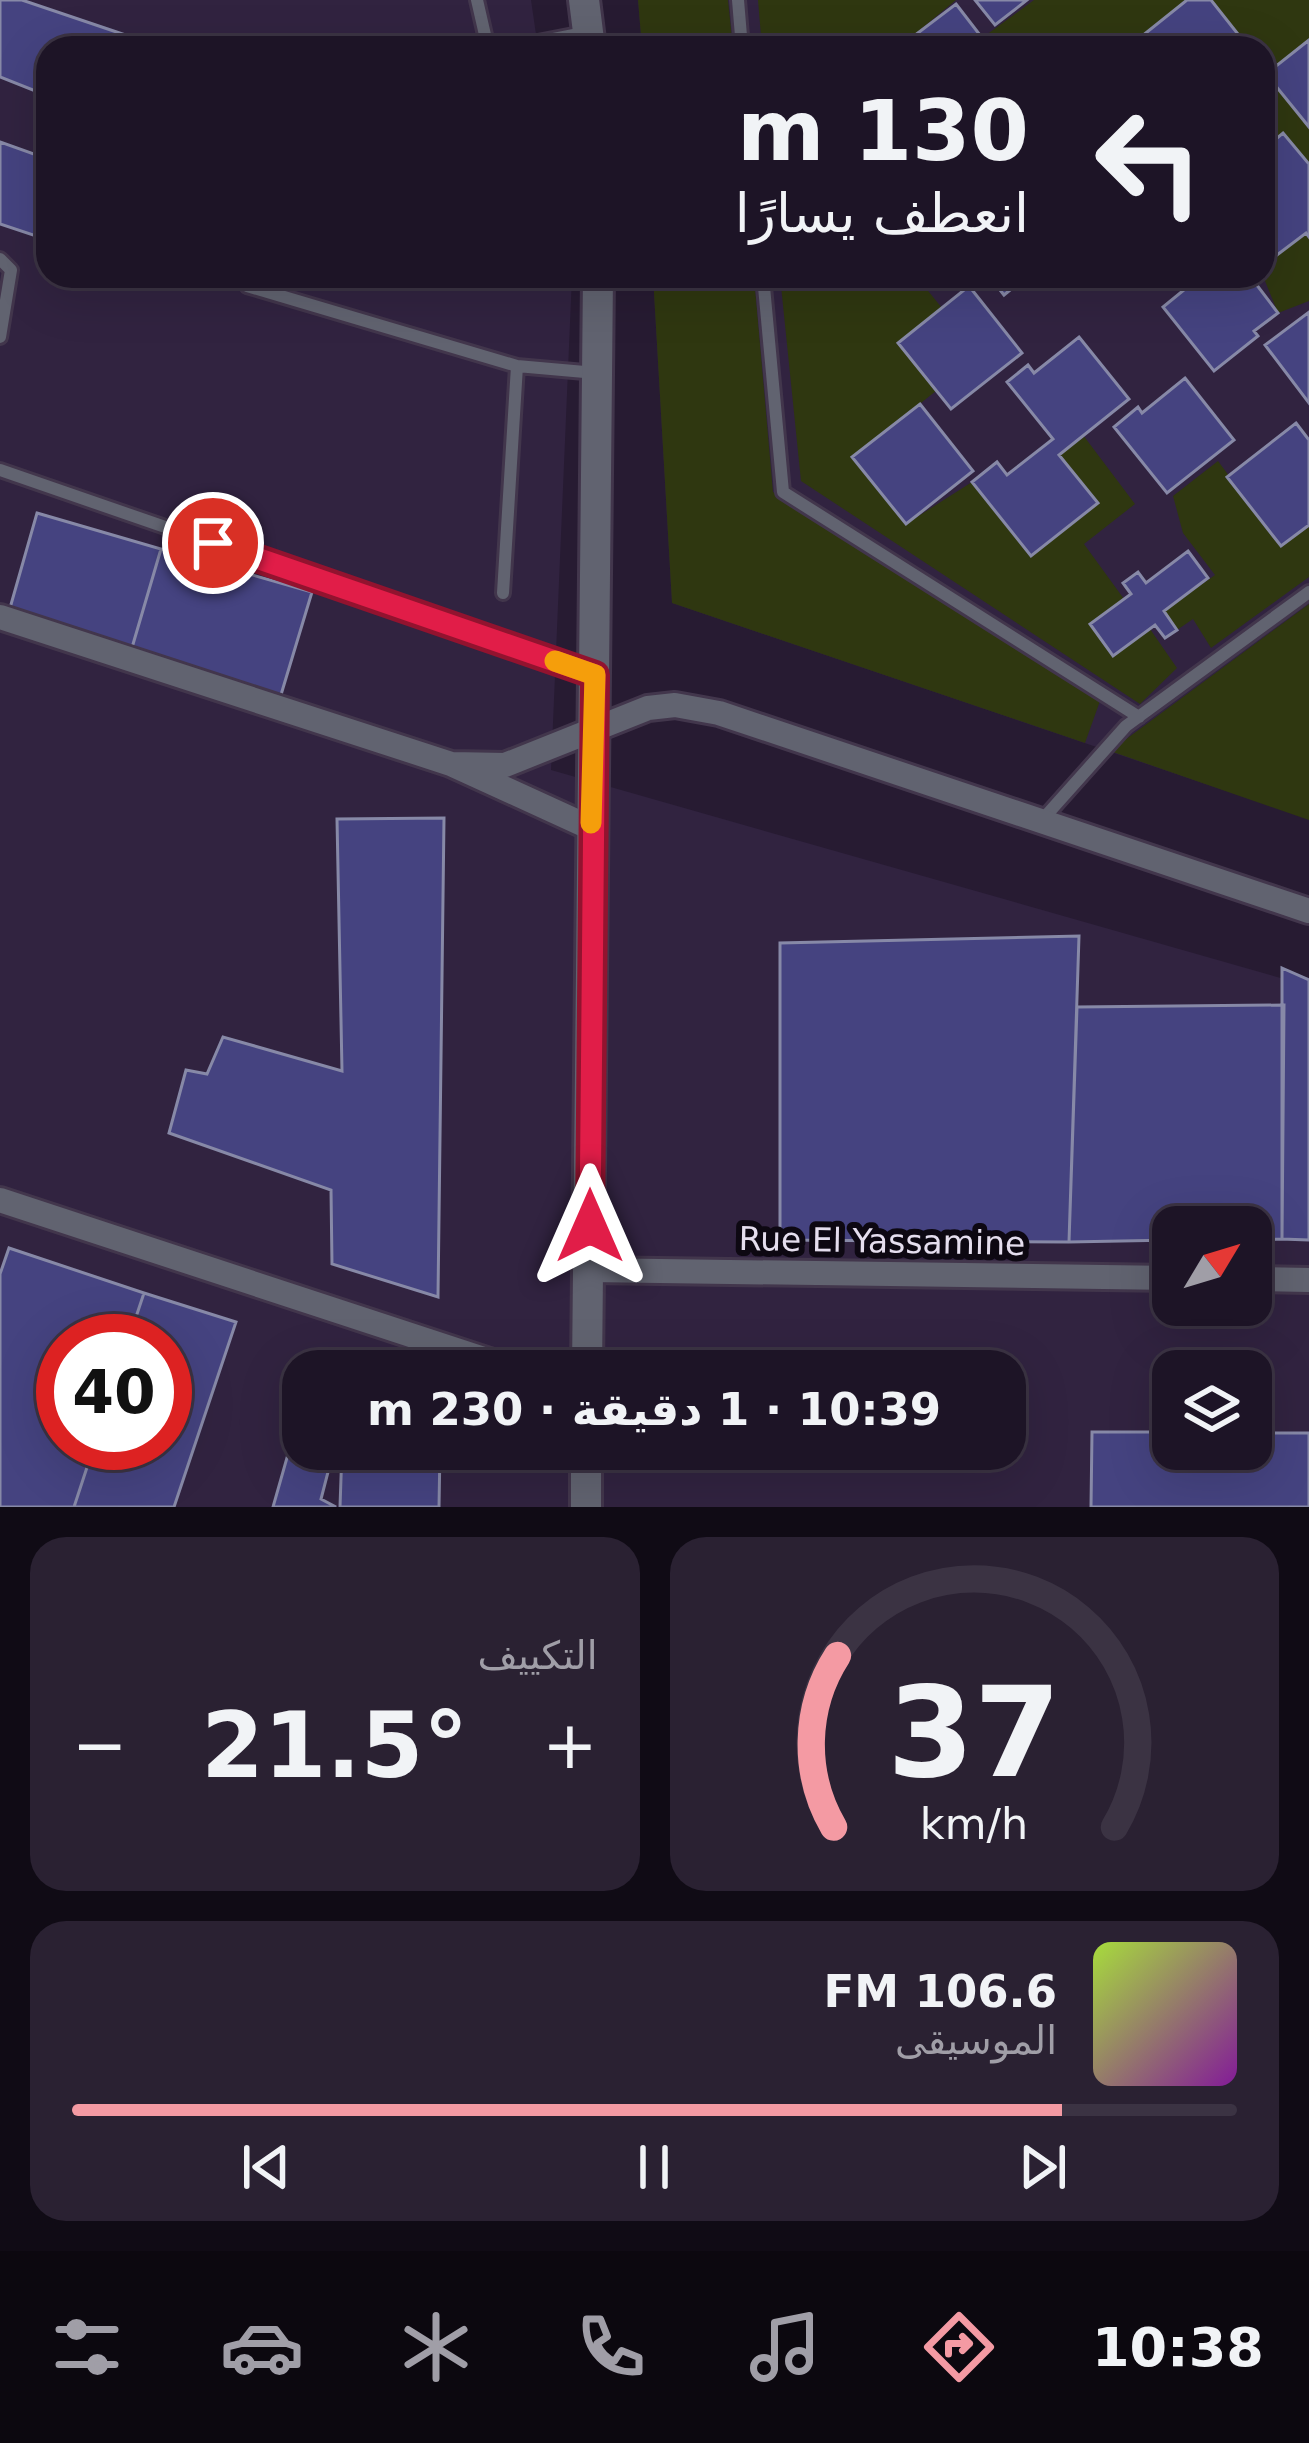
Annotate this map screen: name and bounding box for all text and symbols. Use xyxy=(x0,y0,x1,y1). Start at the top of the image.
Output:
text: 130 m xyxy=(737,82,1029,180)
icon: left xyxy=(1071,84,1227,240)
text: انعطف يسارًا xyxy=(735,182,1029,245)
pin xyxy=(162,492,264,594)
icon: arrive xyxy=(180,510,246,576)
position arrow xyxy=(527,1163,653,1289)
north arrow xyxy=(1152,1206,1272,1326)
map controls xyxy=(1152,1206,1272,1470)
street label: Rue El Yassamine xyxy=(738,1219,1026,1263)
speed limit sign: 40 xyxy=(36,1314,192,1470)
button: layers xyxy=(1152,1350,1272,1470)
text: 10:39 · 1 دقيقة · 230 m xyxy=(367,1383,941,1436)
text: التكييف xyxy=(478,1633,598,1678)
text: 37 xyxy=(887,1660,1061,1805)
text: 21.5° xyxy=(201,1693,468,1798)
text: − xyxy=(72,1707,127,1784)
text: + xyxy=(542,1707,598,1784)
text: km/h xyxy=(920,1799,1028,1849)
text: 106.6 FM xyxy=(823,1965,1057,2018)
text: الموسيقى xyxy=(895,2018,1057,2063)
icon: previous xyxy=(233,2134,299,2200)
icon: pause xyxy=(621,2134,687,2200)
icon: next xyxy=(1010,2134,1076,2200)
icon: filters xyxy=(45,2305,129,2389)
icon: car xyxy=(220,2305,304,2389)
icon: climate xyxy=(394,2305,478,2389)
icon: phone xyxy=(569,2305,653,2389)
icon: music xyxy=(743,2305,827,2389)
icon: directions xyxy=(917,2305,1001,2389)
text: 10:38 xyxy=(1092,2316,1264,2379)

